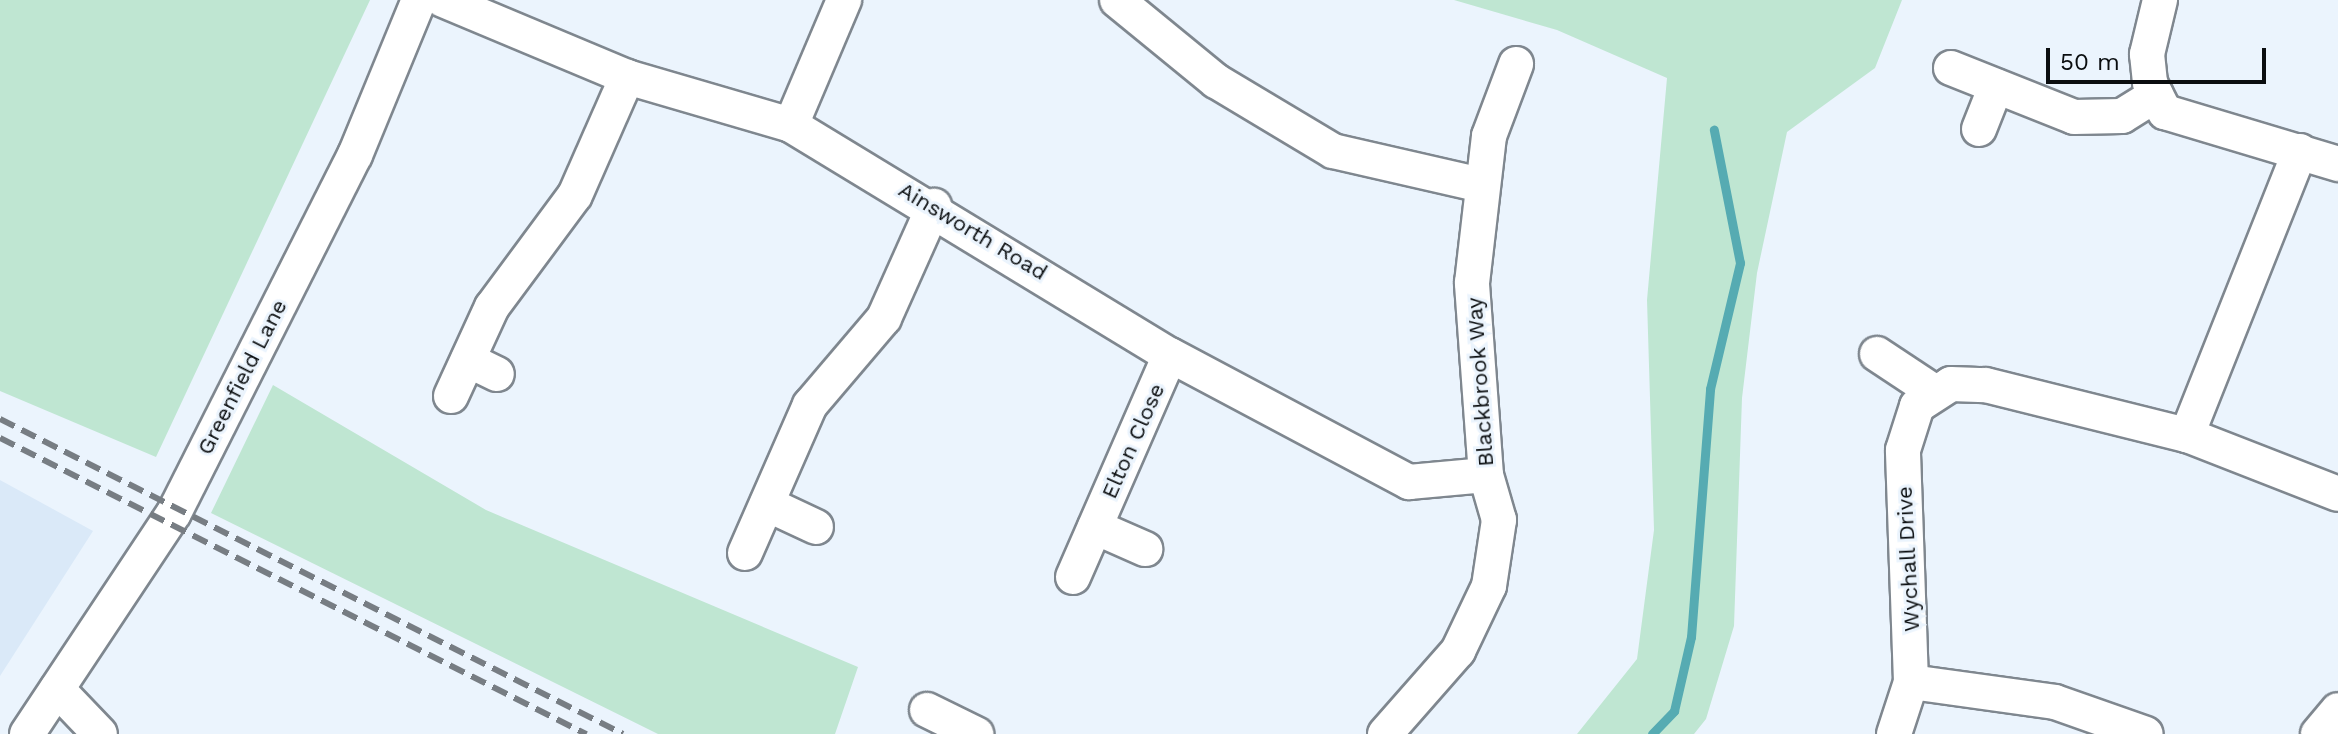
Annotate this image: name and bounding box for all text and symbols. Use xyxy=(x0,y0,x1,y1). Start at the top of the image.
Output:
scale bar xyxy=(2050,32,2270,82)
text: 50 m xyxy=(2060,48,2120,76)
street label: Ainsworth Road xyxy=(894,176,1052,286)
street label: Greenfield Lane xyxy=(192,295,292,459)
street label: Blackbrook Way xyxy=(1461,296,1499,468)
street label: Elton Close xyxy=(1096,379,1170,503)
street label: Wychall Drive xyxy=(1891,485,1925,633)

